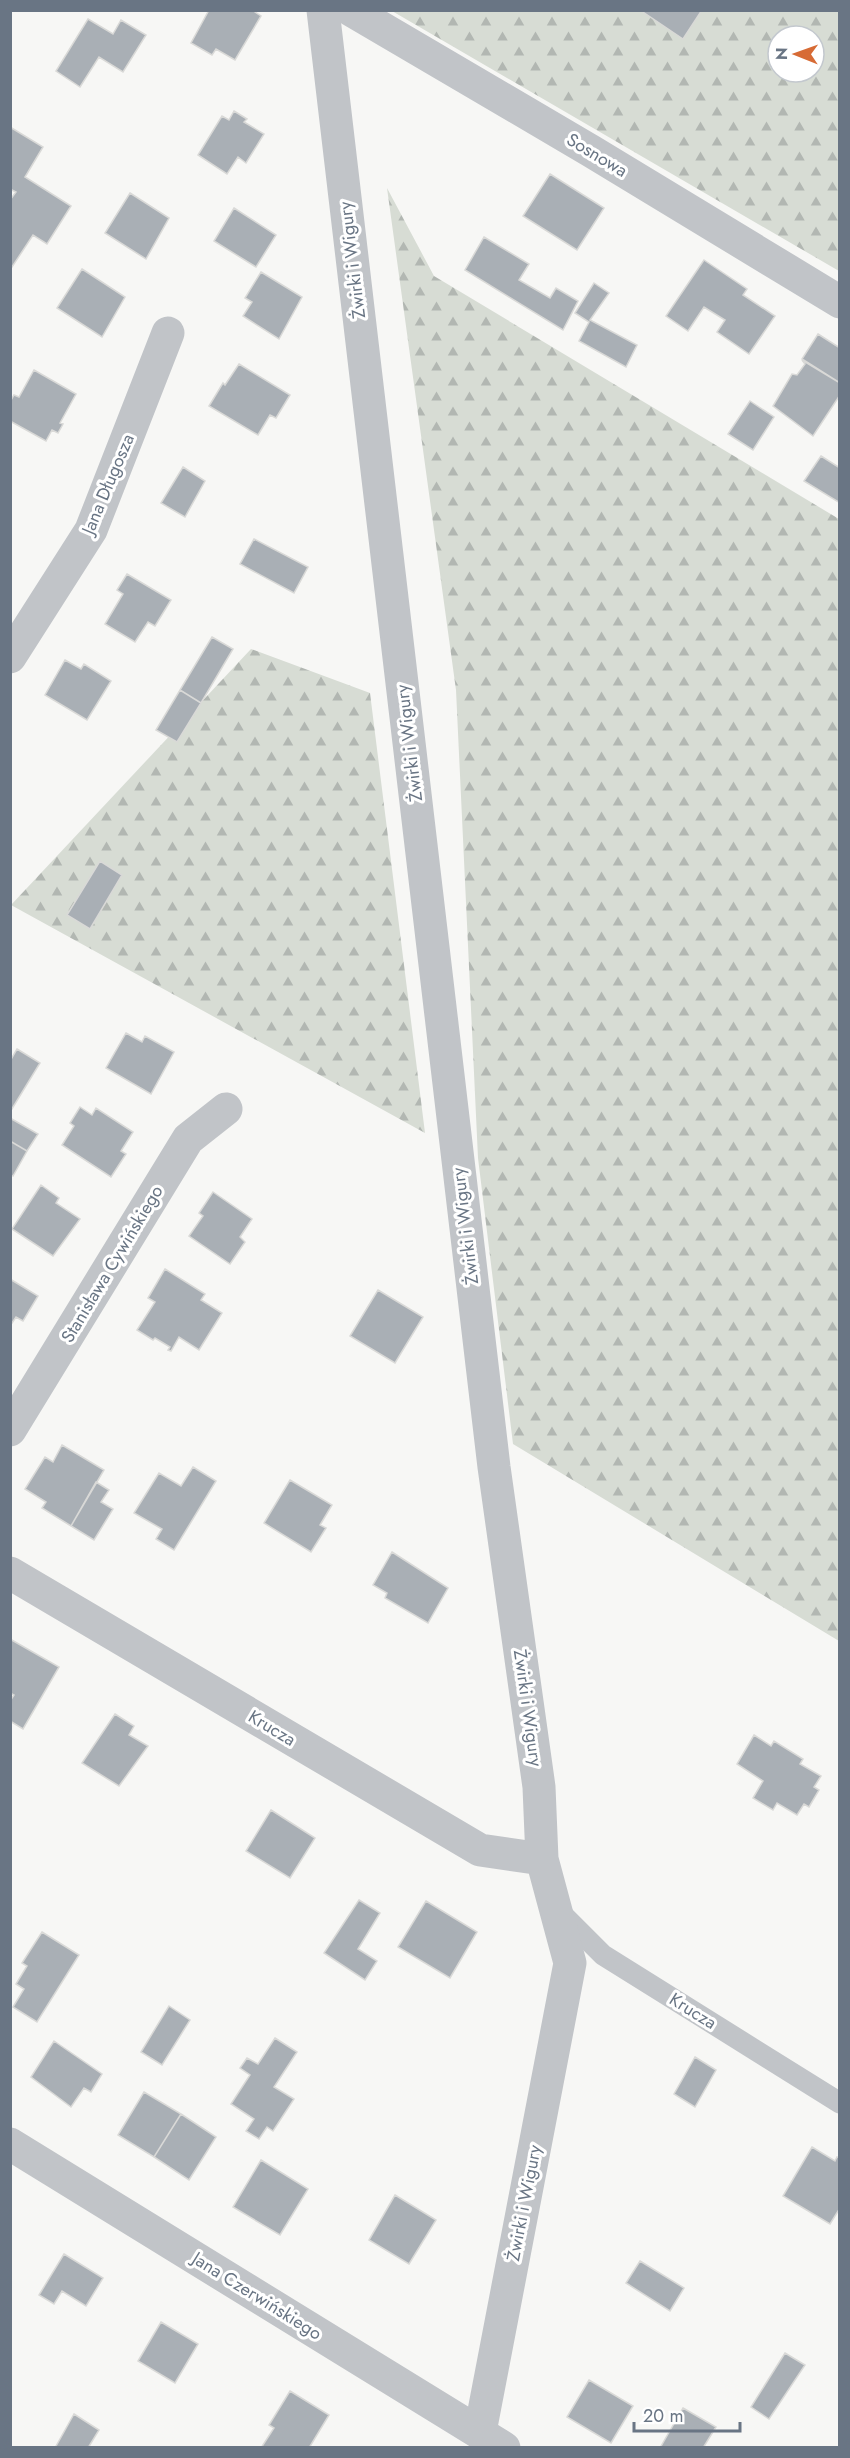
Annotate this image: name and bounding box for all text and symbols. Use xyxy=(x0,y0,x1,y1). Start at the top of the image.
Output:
north arrow xyxy=(766,24,826,84)
text: N xyxy=(770,47,793,60)
street label: Sosnowa xyxy=(562,127,632,183)
street label: Żwirki i Wigury xyxy=(332,200,372,320)
street label: Jana Długosza xyxy=(74,430,141,540)
street label: Żwirki i Wigury xyxy=(389,683,429,803)
street label: Żwirki i Wigury xyxy=(445,1166,485,1286)
street label: Stanisława Cywińskiego xyxy=(55,1180,169,1348)
street label: Żwirki i Wigury xyxy=(507,1648,549,1768)
street label: Krucza xyxy=(243,1704,301,1752)
street label: Krucza xyxy=(664,1986,722,2036)
street label: Żwirki i Wigury xyxy=(500,2143,548,2263)
street label: Jana Czerwińskiego xyxy=(185,2245,327,2346)
scale bar xyxy=(634,2395,740,2433)
text: 20 m xyxy=(643,2403,683,2429)

